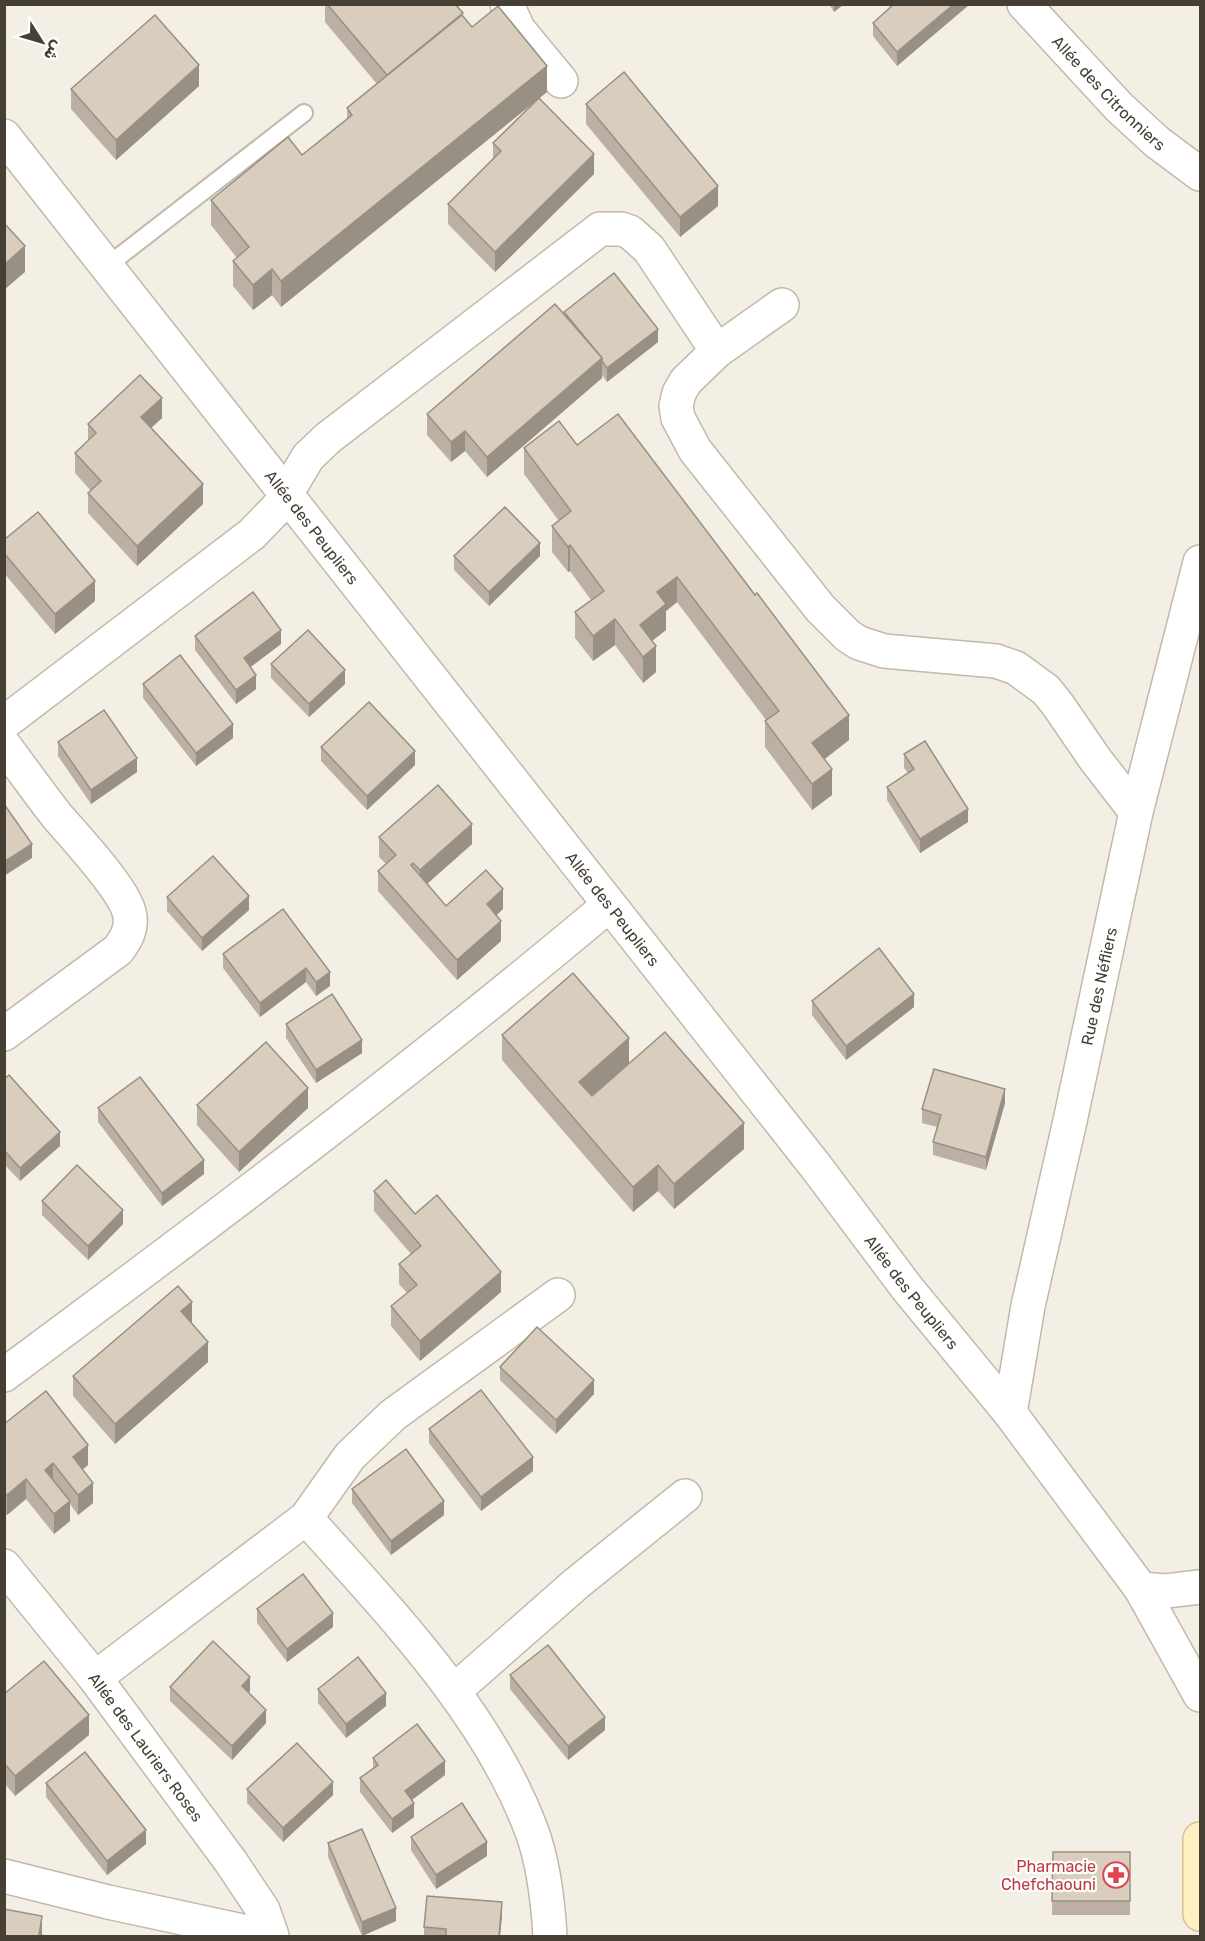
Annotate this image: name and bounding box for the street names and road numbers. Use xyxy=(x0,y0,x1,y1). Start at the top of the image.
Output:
street label: Allée des Citronniers xyxy=(1048,32,1169,154)
street label: Allée des Peupliers xyxy=(261,466,363,588)
street label: Allée des Peupliers xyxy=(562,848,664,970)
street label: Rue des Néfliers xyxy=(1077,925,1121,1047)
street label: Allée des Peupliers xyxy=(861,1231,963,1353)
street label: Allée des Lauriers Roses xyxy=(85,1669,207,1825)

